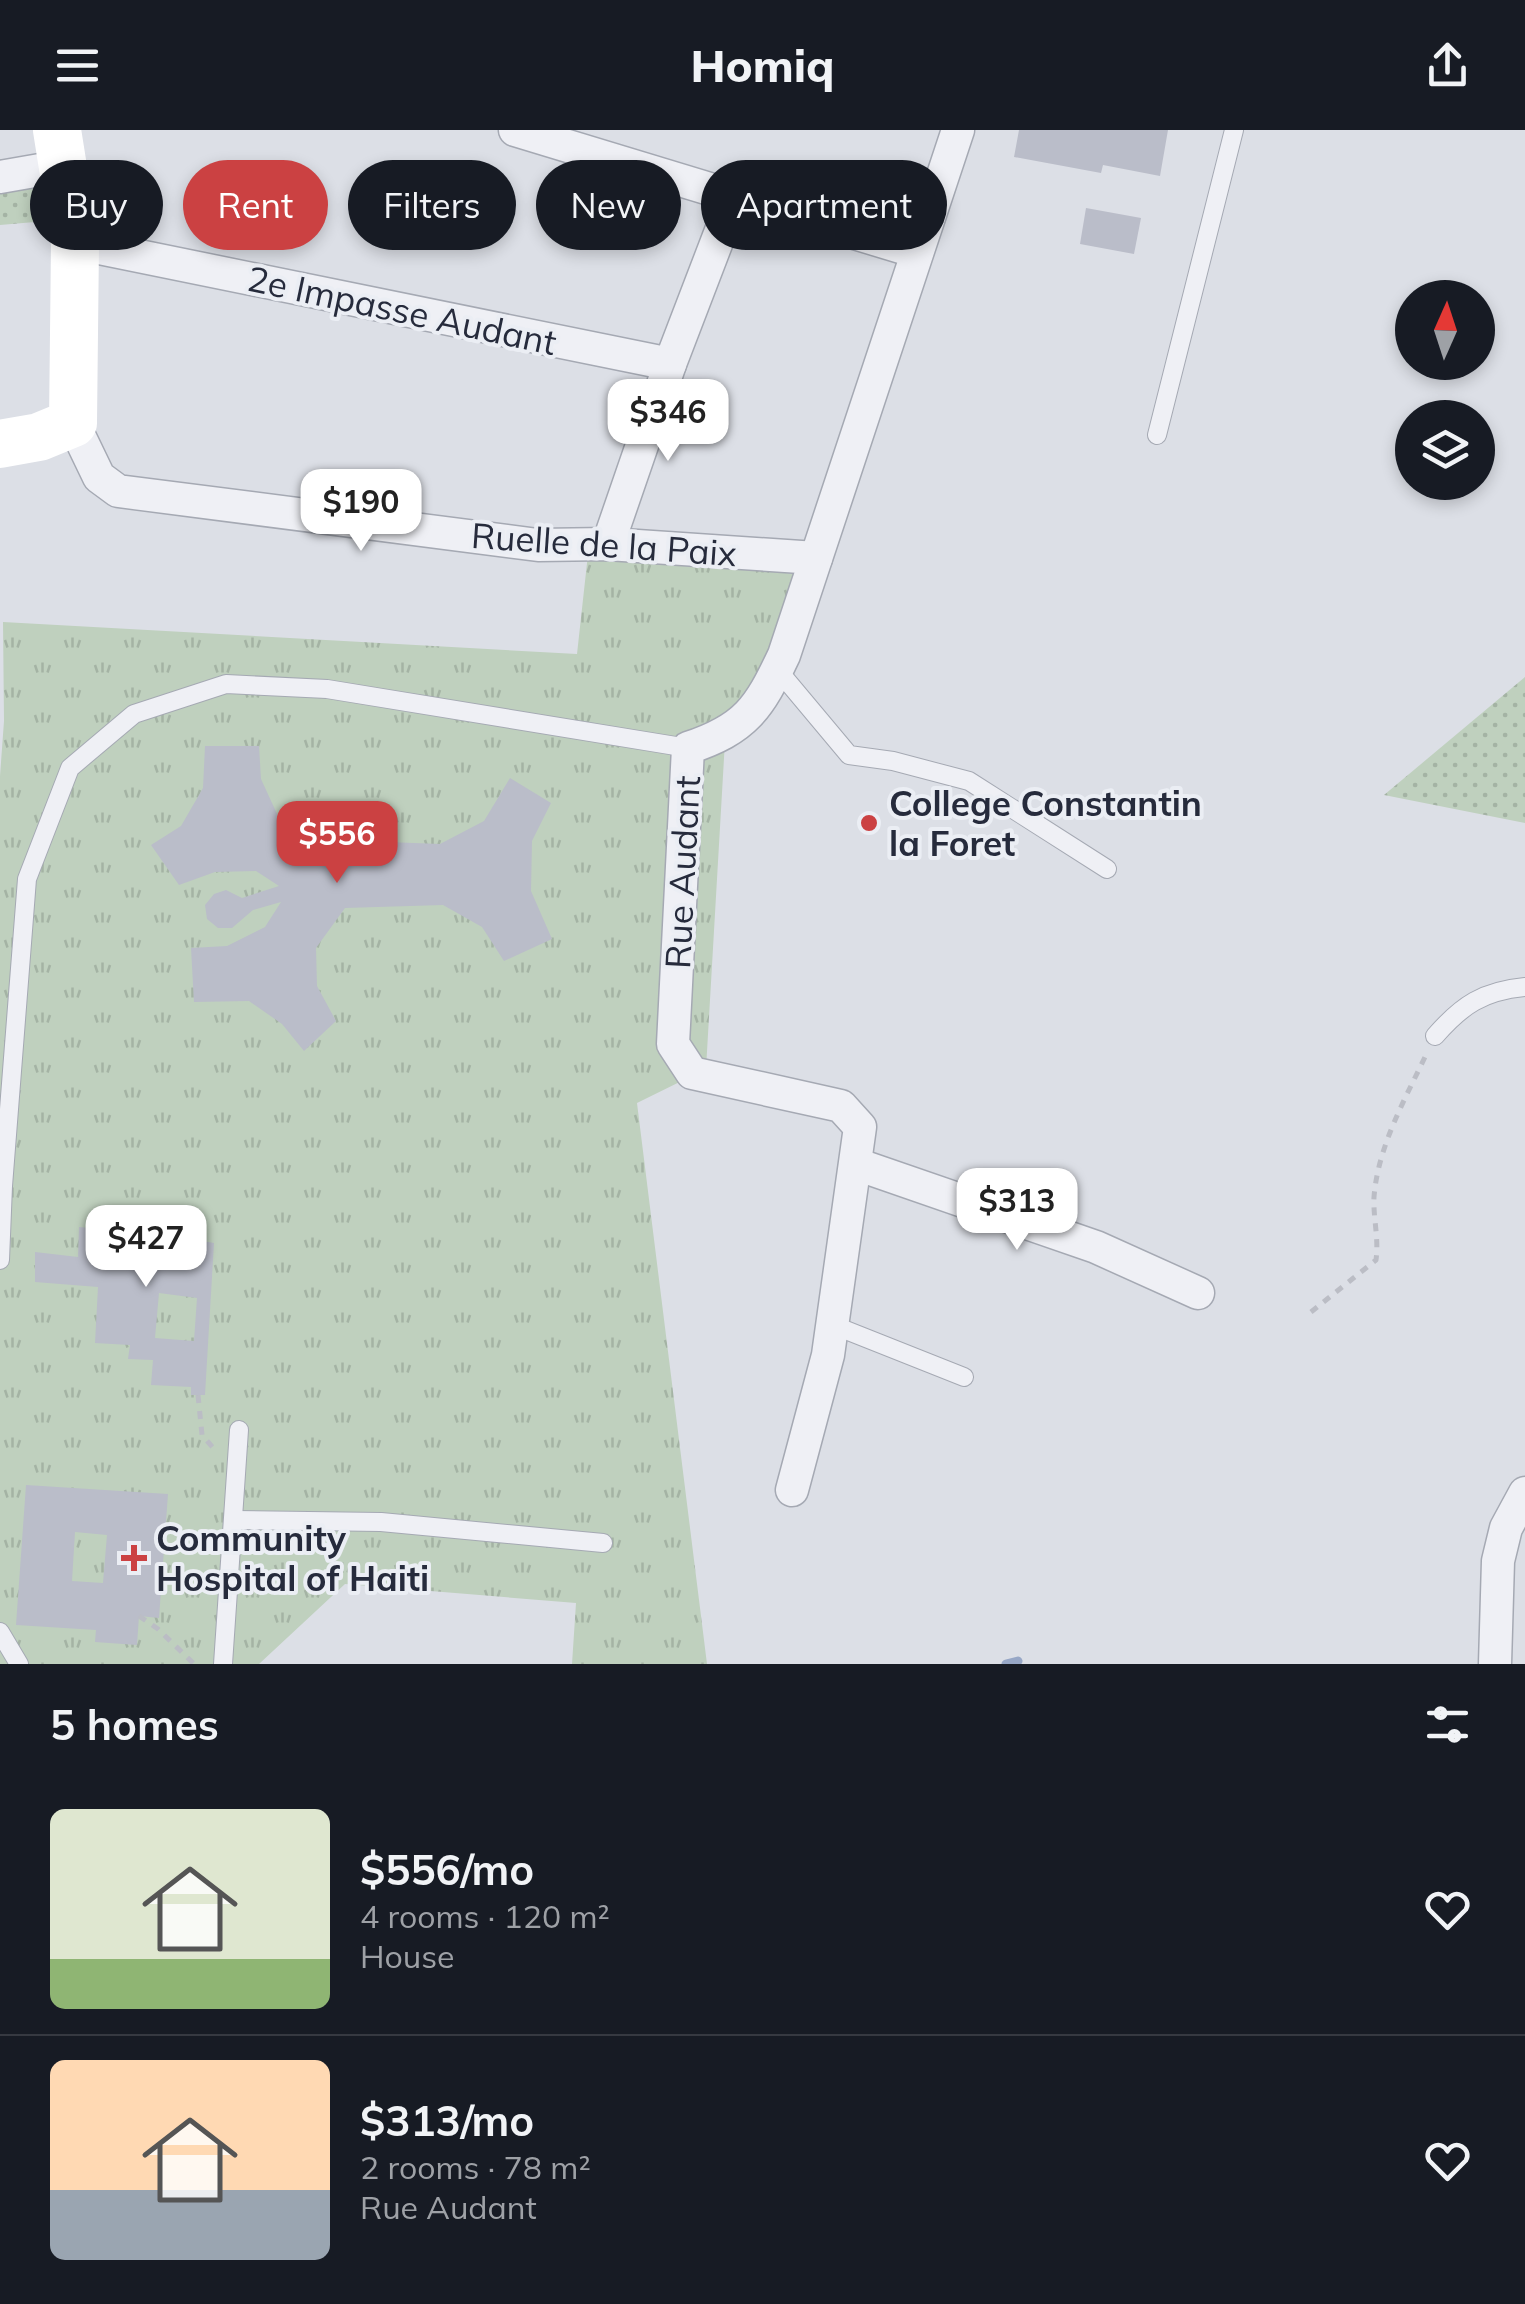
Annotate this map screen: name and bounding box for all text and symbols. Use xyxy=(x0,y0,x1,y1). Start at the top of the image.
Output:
text: Homiq xyxy=(690,37,835,93)
icon: menu xyxy=(50,38,105,93)
icon: share xyxy=(1420,38,1475,93)
chip: Buy xyxy=(30,160,163,250)
chip: Rent xyxy=(183,160,328,250)
chip: Filters xyxy=(348,160,516,250)
chip: New xyxy=(536,160,681,250)
chip: Apartment xyxy=(701,160,947,250)
street label: 2e Impasse Audant xyxy=(244,256,560,364)
north arrow xyxy=(1395,280,1495,380)
map controls xyxy=(1395,280,1495,500)
pin: $346 xyxy=(609,379,727,464)
text: $346 xyxy=(630,391,706,431)
button: layers xyxy=(1395,400,1495,500)
pin: $190 xyxy=(302,469,420,554)
text: $190 xyxy=(323,481,399,521)
street label: Ruelle de la Paix xyxy=(470,513,738,575)
street label: Rue Audant xyxy=(655,774,709,970)
place label: College Constantin la Foret xyxy=(889,781,1202,865)
pin: $556 xyxy=(278,801,396,886)
marker: College Constantin la Foret xyxy=(858,812,880,834)
text: $556 xyxy=(299,813,375,853)
pin: $313 xyxy=(958,1168,1076,1253)
text: $313 xyxy=(979,1180,1055,1220)
pin: $427 xyxy=(87,1205,205,1290)
text: $427 xyxy=(108,1217,184,1257)
place label: Community Hospital of Haiti xyxy=(156,1516,429,1600)
marker: Community Hospital of Haiti xyxy=(121,1545,147,1571)
icon: filters xyxy=(1420,1697,1475,1752)
text: 5 homes xyxy=(50,1698,219,1751)
text: $556/mo xyxy=(360,1843,534,1896)
icon: home xyxy=(130,1849,250,1969)
icon: heart xyxy=(1420,1882,1475,1937)
text: 4 rooms · 120 m² xyxy=(360,1896,610,1936)
text: House xyxy=(360,1936,455,1976)
text: $313/mo xyxy=(360,2094,534,2147)
icon: home xyxy=(130,2100,250,2220)
icon: heart xyxy=(1420,2133,1475,2188)
text: 2 rooms · 78 m² xyxy=(360,2147,591,2187)
text: Rue Audant xyxy=(360,2187,537,2227)

